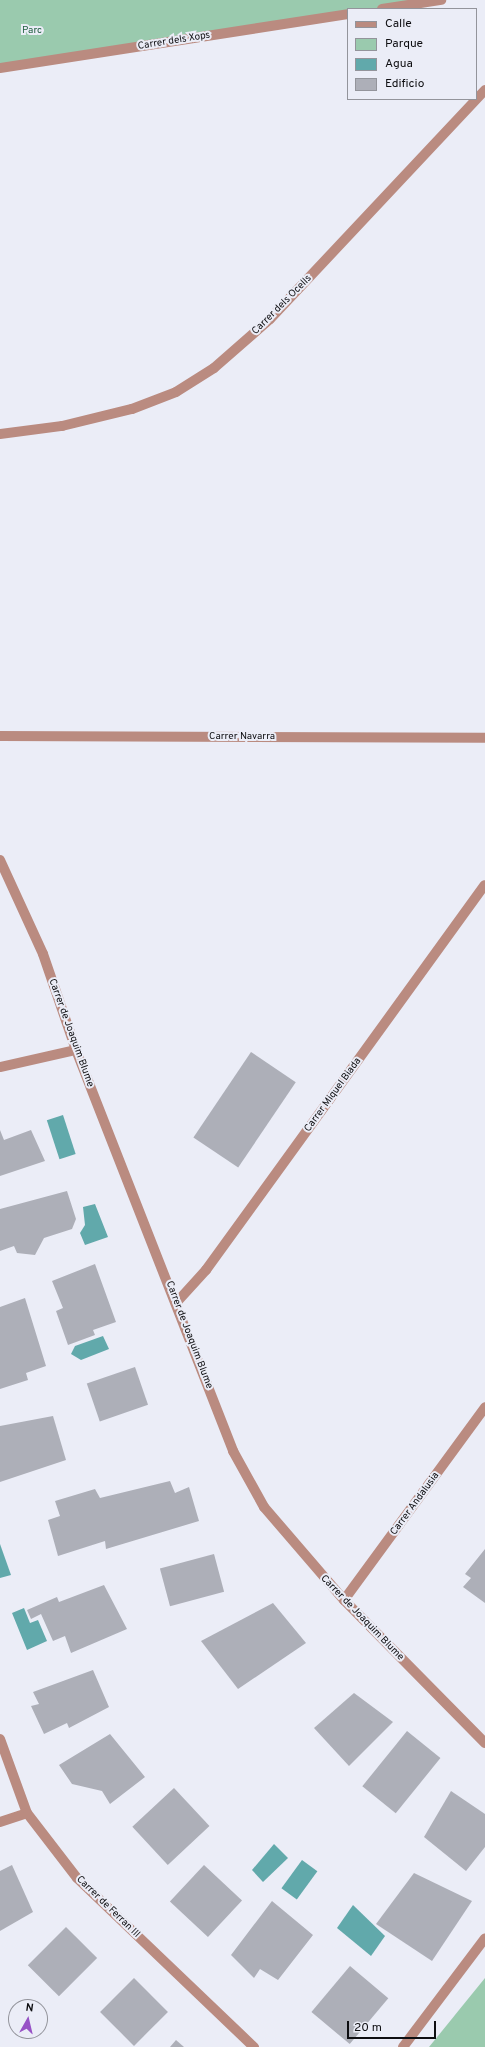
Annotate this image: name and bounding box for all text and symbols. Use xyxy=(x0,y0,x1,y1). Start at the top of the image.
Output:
legend xyxy=(347,8,477,100)
text: Calle xyxy=(385,16,412,32)
park label: Parc xyxy=(22,25,42,37)
street label: Carrer dels Xops xyxy=(137,29,211,53)
text: Parque xyxy=(385,36,423,52)
text: Agua xyxy=(385,56,413,72)
text: Edificio xyxy=(385,76,424,92)
street label: Carrer dels Ocells xyxy=(250,273,314,337)
street label: Carrer Navarra xyxy=(209,731,275,743)
street label: Carrer de Joaquim Blume xyxy=(46,977,96,1089)
street label: Carrer Miquel Biada xyxy=(302,1056,364,1134)
street label: Carrer de Joaquim Blume xyxy=(163,1279,215,1391)
street label: Carrer Andalusia xyxy=(388,1470,442,1538)
street label: Carrer de Joaquim Blume xyxy=(318,1573,406,1663)
street label: Carrer de Ferran III xyxy=(74,1874,142,1940)
north arrow xyxy=(8,1999,48,2039)
text: N xyxy=(25,2001,34,2016)
scale bar xyxy=(349,2013,438,2039)
text: 20 m xyxy=(354,2020,382,2036)

